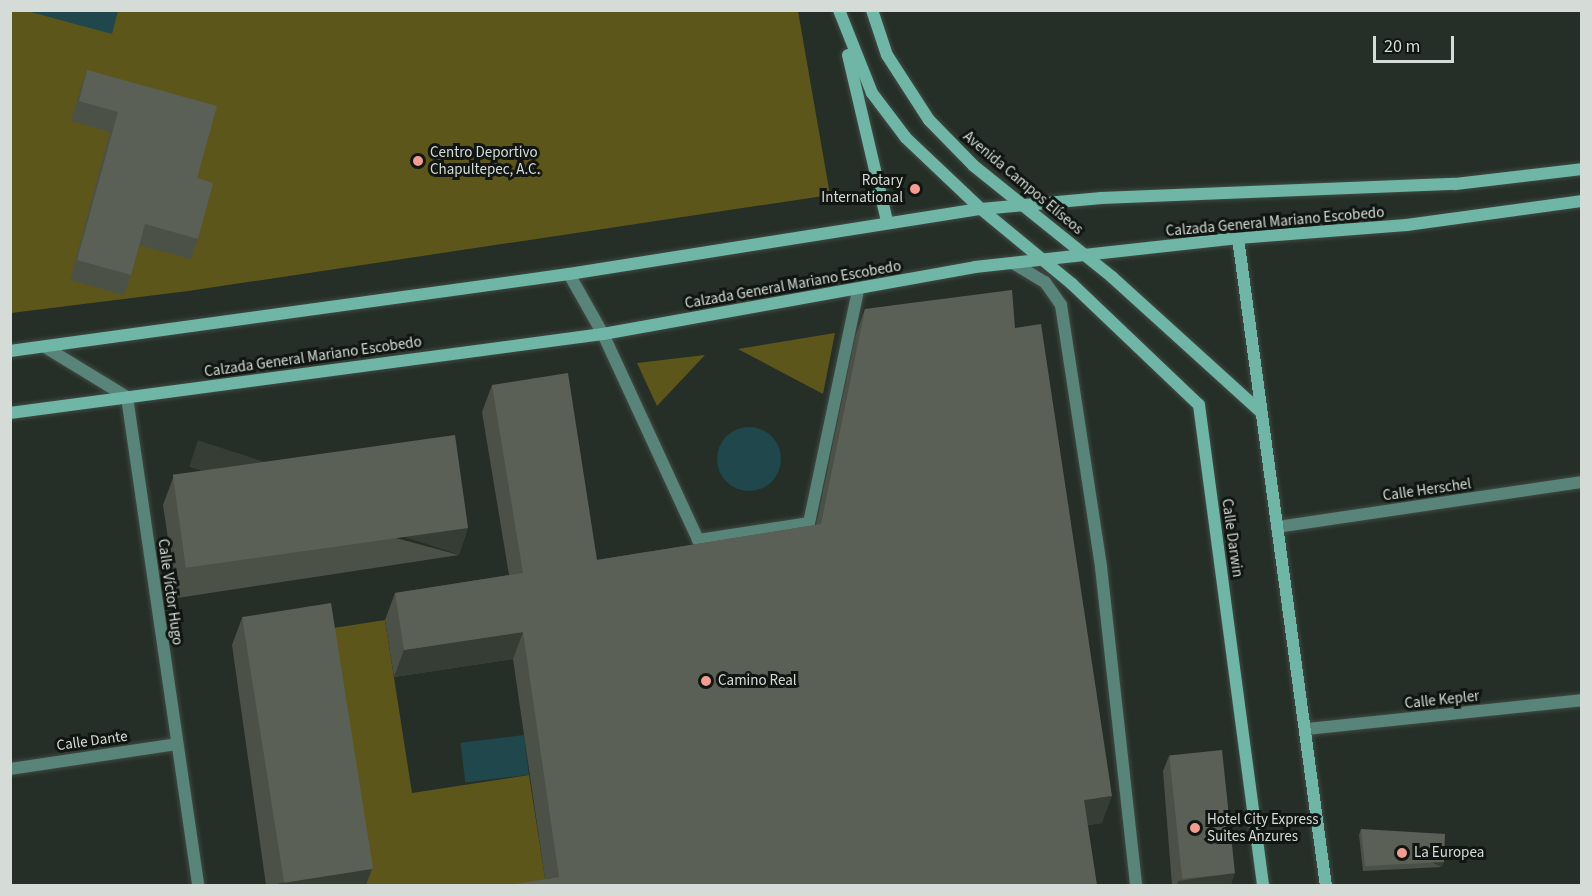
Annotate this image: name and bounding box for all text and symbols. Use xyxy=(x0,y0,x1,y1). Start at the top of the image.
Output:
scale bar xyxy=(1376,24,1457,62)
text: 20 m xyxy=(1384,34,1420,59)
street label: Avenida Campos Elíseos xyxy=(959,128,1087,238)
place label: Centro Deportivo Chapultepec, A.C. xyxy=(430,143,540,178)
marker: Centro Deportivo Chapultepec, A.C. xyxy=(411,154,425,168)
place label: Rotary International xyxy=(821,171,903,206)
marker: Rotary International xyxy=(908,182,922,196)
street label: Calzada General Mariano Escobedo xyxy=(1165,203,1385,241)
street label: Calzada General Mariano Escobedo xyxy=(683,257,903,313)
street label: Calzada General Mariano Escobedo xyxy=(203,333,423,381)
street label: Calle Herschel xyxy=(1382,475,1472,505)
street label: Calle Darwin xyxy=(1218,498,1246,578)
street label: Calle Víctor Hugo xyxy=(154,538,186,646)
place label: Camino Real xyxy=(718,672,797,690)
marker: Camino Real xyxy=(699,674,713,688)
street label: Calle Kepler xyxy=(1404,687,1480,713)
street label: Calle Dante xyxy=(55,727,129,755)
place label: Hotel City Express Suites Anzures xyxy=(1207,810,1319,845)
marker: Hotel City Express Suites Anzures xyxy=(1188,821,1202,835)
place label: La Europea xyxy=(1414,844,1484,862)
marker: La Europea xyxy=(1395,846,1409,860)

